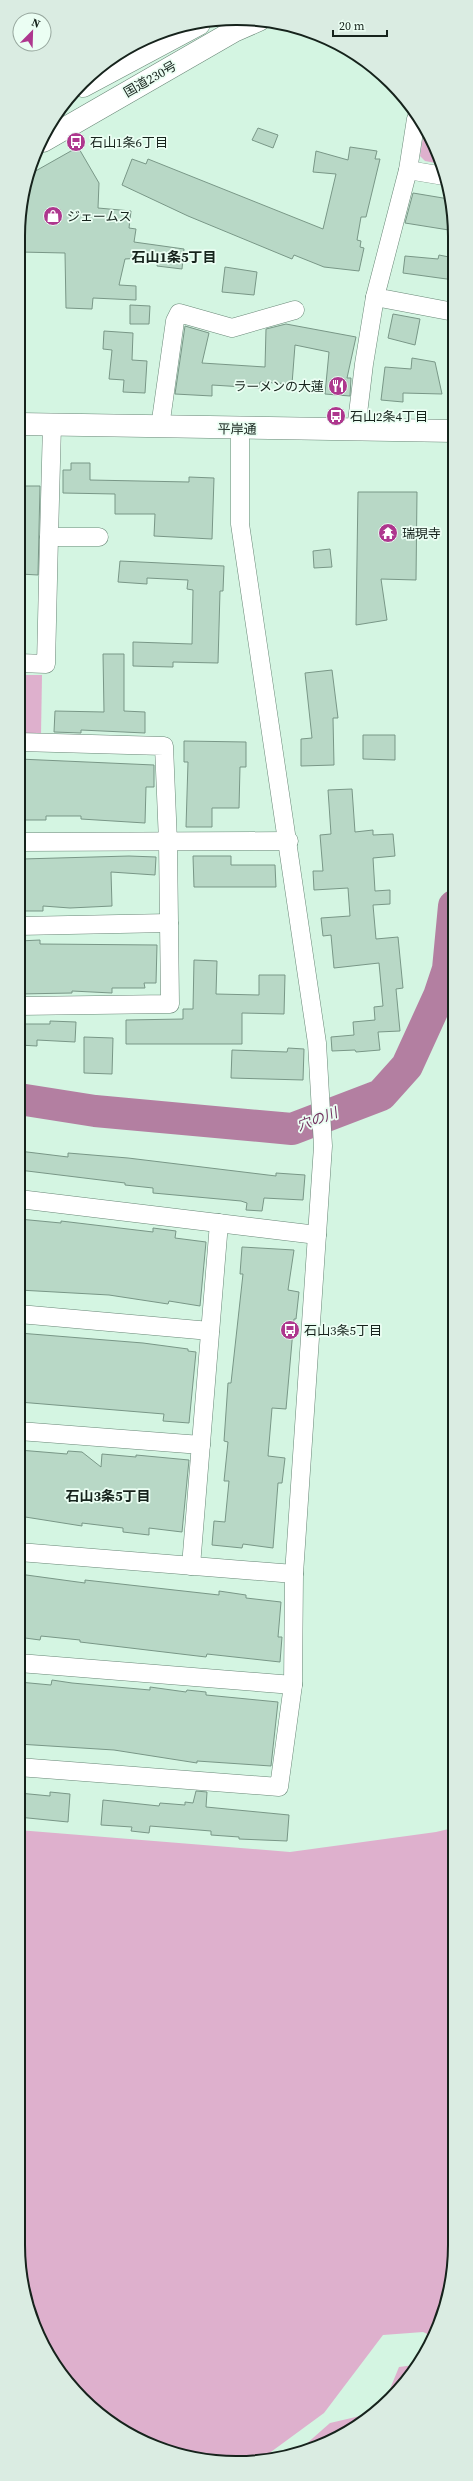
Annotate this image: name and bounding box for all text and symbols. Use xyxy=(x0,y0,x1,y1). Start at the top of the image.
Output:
north arrow xyxy=(12,12,52,52)
scale bar xyxy=(333,12,387,38)
text: N xyxy=(29,15,42,32)
text: 20 m xyxy=(339,18,365,34)
street label: 国道230号 xyxy=(120,57,180,101)
bus stop icon: 石山1条6丁目 xyxy=(65,131,87,153)
place label: 石山1条6丁目 xyxy=(90,134,168,151)
shop icon: ジェームス xyxy=(42,205,64,227)
place label: ジェームス xyxy=(67,208,132,225)
district label: 石山1条5丁目 xyxy=(131,247,217,267)
restaurant icon: ラーメンの大蓮 xyxy=(327,375,349,397)
place label: ラーメンの大蓮 xyxy=(234,378,324,395)
bus stop icon: 石山2条4丁目 xyxy=(325,405,347,427)
place label: 石山2条4丁目 xyxy=(350,408,428,425)
street label: 平岸通 xyxy=(217,420,257,438)
temple icon: 瑞現寺 xyxy=(377,522,399,544)
place label: 瑞現寺 xyxy=(402,525,441,542)
water label: 穴の川 xyxy=(294,1102,342,1136)
bus stop icon: 石山3条5丁目 xyxy=(279,1319,301,1341)
place label: 石山3条5丁目 xyxy=(304,1322,382,1339)
district label: 石山3条5丁目 xyxy=(65,1486,151,1506)

